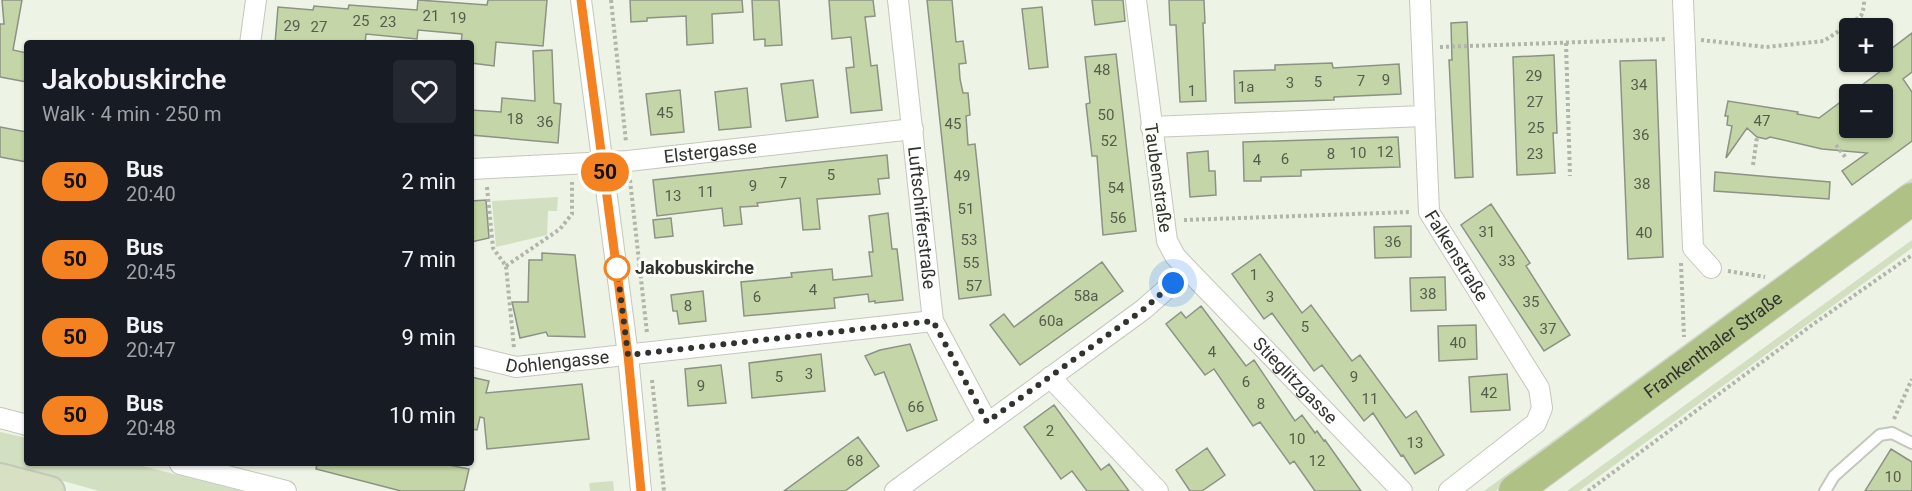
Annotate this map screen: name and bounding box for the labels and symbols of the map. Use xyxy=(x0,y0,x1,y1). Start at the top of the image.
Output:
house number: 21 xyxy=(423,7,439,25)
house number: 19 xyxy=(450,9,466,27)
house number: 25 xyxy=(353,12,369,30)
house number: 23 xyxy=(380,13,396,31)
house number: 29 xyxy=(284,17,300,35)
house number: 27 xyxy=(311,18,327,36)
house number: 48 xyxy=(1094,61,1110,79)
house number: 29 xyxy=(1526,67,1542,85)
house number: 9 xyxy=(1382,71,1390,89)
house number: 7 xyxy=(1357,72,1365,90)
house number: 5 xyxy=(1314,73,1322,91)
house number: 3 xyxy=(1286,74,1294,92)
house number: 34 xyxy=(1631,76,1648,94)
house number: 1a xyxy=(1238,78,1254,96)
house number: 1 xyxy=(1188,82,1196,100)
house number: 27 xyxy=(1527,93,1543,111)
house number: 45 xyxy=(657,104,673,122)
house number: 50 xyxy=(1098,106,1114,124)
house number: 18 xyxy=(507,110,523,128)
house number: 47 xyxy=(1754,112,1770,130)
house number: 36 xyxy=(537,113,553,131)
house number: 45 xyxy=(945,115,961,133)
house number: 25 xyxy=(1528,119,1544,137)
street label: Taubenstraße xyxy=(1140,122,1177,234)
house number: 36 xyxy=(1633,126,1649,144)
house number: 52 xyxy=(1101,132,1117,150)
street label: Elstergasse xyxy=(663,136,758,167)
house number: 12 xyxy=(1377,143,1393,161)
house number: 10 xyxy=(1350,144,1366,162)
street label: Luftschifferstraße xyxy=(904,145,940,290)
house number: 8 xyxy=(1327,145,1335,163)
house number: 23 xyxy=(1527,145,1543,163)
house number: 6 xyxy=(1281,150,1289,168)
house number: 4 xyxy=(1253,151,1262,169)
line badge: 50 xyxy=(578,152,632,192)
house number: 5 xyxy=(827,166,835,184)
house number: 49 xyxy=(954,167,970,185)
house number: 7 xyxy=(779,174,787,192)
house number: 38 xyxy=(1634,175,1650,193)
house number: 9 xyxy=(749,177,757,195)
house number: 54 xyxy=(1108,179,1125,197)
house number: 11 xyxy=(698,183,714,201)
house number: 13 xyxy=(665,187,681,205)
house number: 51 xyxy=(958,200,974,218)
street label: Falkenstraße xyxy=(1421,206,1493,305)
house number: 56 xyxy=(1110,209,1126,227)
house number: 31 xyxy=(1479,223,1495,241)
house number: 40 xyxy=(1636,224,1652,242)
house number: 53 xyxy=(961,231,977,249)
house number: 36 xyxy=(1385,233,1401,251)
house number: 33 xyxy=(1499,252,1515,270)
house number: 55 xyxy=(963,254,979,272)
marker: Jakobuskirche xyxy=(604,255,630,281)
place label: Jakobuskirche xyxy=(635,257,754,278)
house number: 1 xyxy=(1250,266,1258,284)
your location xyxy=(1158,268,1188,298)
house number: 57 xyxy=(966,277,982,295)
house number: 4 xyxy=(809,281,818,299)
house number: 38 xyxy=(1420,285,1436,303)
house number: 58a xyxy=(1073,287,1099,305)
street label: Frankenthaler Straße xyxy=(1640,287,1786,403)
house number: 6 xyxy=(753,288,761,306)
house number: 3 xyxy=(1266,288,1274,306)
house number: 35 xyxy=(1523,293,1539,311)
house number: 8 xyxy=(684,297,692,315)
house number: 60a xyxy=(1038,312,1064,330)
house number: 5 xyxy=(1301,318,1309,336)
house number: 37 xyxy=(1540,320,1556,338)
street label: Stieglitzgasse xyxy=(1249,333,1342,428)
house number: 40 xyxy=(1450,334,1466,352)
house number: 4 xyxy=(1208,343,1217,361)
street label: Dohlengasse xyxy=(504,346,610,377)
house number: 3 xyxy=(805,365,813,383)
house number: 5 xyxy=(775,368,783,386)
house number: 9 xyxy=(1350,368,1358,386)
house number: 6 xyxy=(1242,373,1250,391)
house number: 9 xyxy=(697,377,705,395)
house number: 42 xyxy=(1481,384,1497,402)
house number: 11 xyxy=(1362,390,1378,408)
house number: 8 xyxy=(1257,395,1265,413)
house number: 66 xyxy=(908,398,924,416)
house number: 2 xyxy=(1046,422,1054,440)
house number: 10 xyxy=(1289,430,1305,448)
house number: 13 xyxy=(1407,434,1423,452)
house number: 68 xyxy=(847,452,863,470)
house number: 12 xyxy=(1309,452,1325,470)
house number: 10 xyxy=(1885,468,1901,486)

